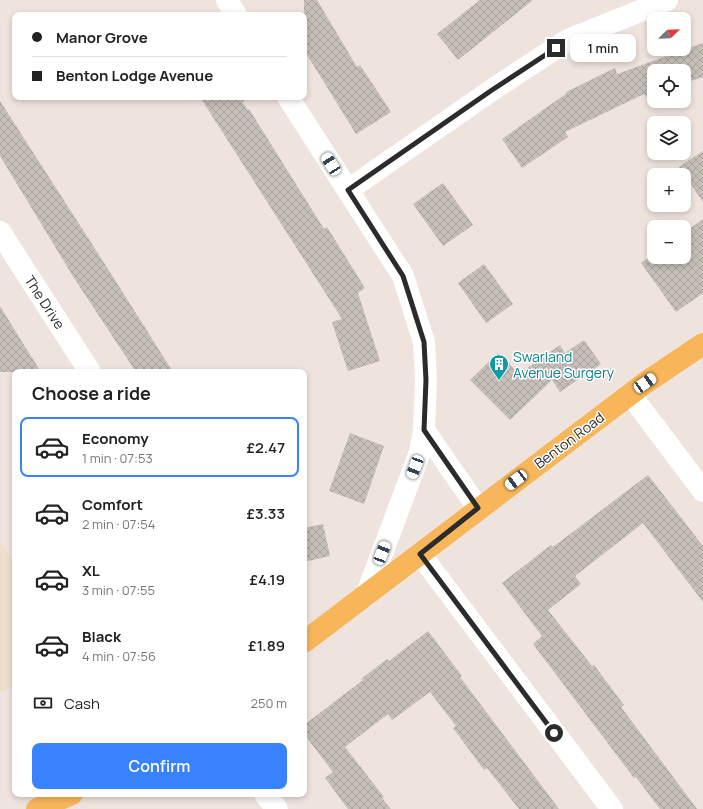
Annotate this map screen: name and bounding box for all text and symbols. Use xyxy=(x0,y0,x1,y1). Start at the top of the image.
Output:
north arrow xyxy=(647,12,691,56)
map controls xyxy=(647,12,691,264)
text: Manor Grove xyxy=(56,27,148,48)
callout: 1 min xyxy=(570,34,636,62)
route end xyxy=(547,39,565,57)
text: 1 min xyxy=(588,39,619,57)
button: locate xyxy=(647,64,691,108)
text: Benton Lodge Avenue xyxy=(56,65,213,86)
button: layers xyxy=(647,116,691,160)
car xyxy=(319,151,343,177)
button: + xyxy=(647,168,691,212)
button: − xyxy=(647,220,691,264)
street label: The Drive xyxy=(21,272,69,332)
place label: Swarland Avenue Surgery xyxy=(513,347,615,382)
building icon: Swarland Avenue Surgery xyxy=(488,353,510,381)
car xyxy=(632,371,658,395)
text: Choose a ride xyxy=(32,381,151,405)
street label: Benton Road xyxy=(530,408,608,472)
text: Economy xyxy=(82,428,149,449)
icon: car xyxy=(34,429,70,465)
text: £2.47 xyxy=(246,437,285,458)
text: 1 min · 07:53 xyxy=(82,449,153,467)
car xyxy=(405,454,425,480)
car xyxy=(503,468,529,492)
text: Comfort xyxy=(82,494,143,515)
icon: car xyxy=(34,495,70,531)
text: £3.33 xyxy=(246,503,285,524)
text: 2 min · 07:54 xyxy=(82,515,155,533)
car xyxy=(372,540,392,566)
text: XL xyxy=(82,560,100,581)
icon: car xyxy=(34,561,70,597)
text: £4.19 xyxy=(250,569,285,590)
text: 3 min · 07:55 xyxy=(82,581,155,599)
text: Black xyxy=(82,626,121,647)
icon: car xyxy=(34,627,70,663)
text: £1.89 xyxy=(248,635,285,656)
text: 4 min · 07:56 xyxy=(82,647,156,665)
icon: cash xyxy=(32,692,54,714)
text: Cash xyxy=(64,693,100,714)
text: 250 m xyxy=(251,694,287,712)
route start xyxy=(545,724,563,742)
button: Confirm xyxy=(32,743,287,789)

